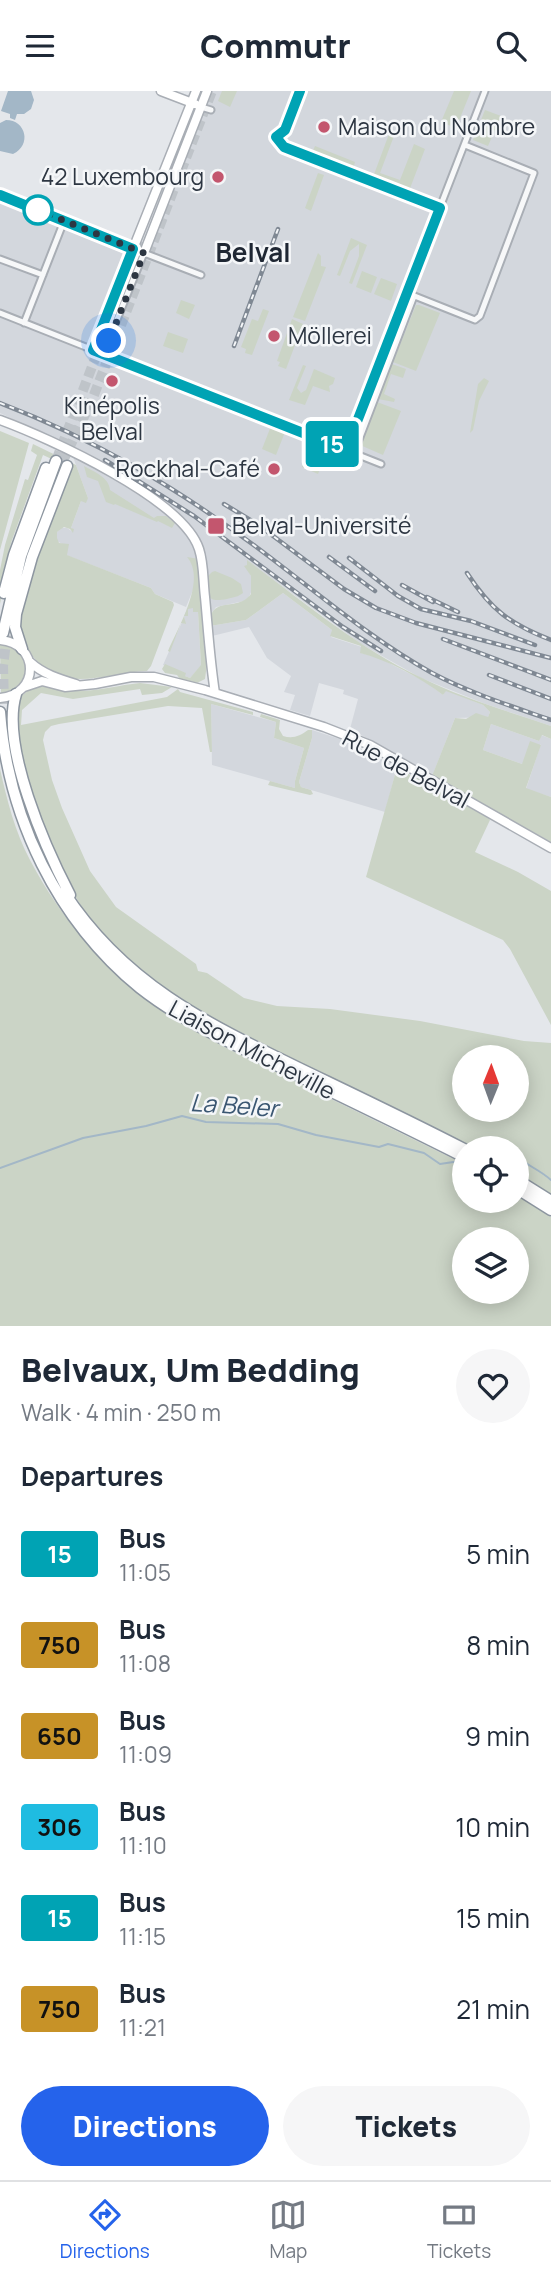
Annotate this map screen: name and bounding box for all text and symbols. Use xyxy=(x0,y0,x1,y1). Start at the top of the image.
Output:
text: Commutr xyxy=(200,24,351,68)
icon: menu xyxy=(21,27,59,65)
icon: search xyxy=(492,27,530,65)
place label: Maison du Nombre xyxy=(338,110,535,142)
marker: Maison du Nombre xyxy=(316,119,332,135)
place label: 42 Luxembourg xyxy=(41,160,204,192)
marker: 42 Luxembourg xyxy=(210,169,226,185)
unlabelled marker xyxy=(23,195,53,225)
district label: Belval xyxy=(215,234,291,270)
place label: Möllerei xyxy=(288,319,372,351)
your location xyxy=(91,323,126,358)
marker: Möllerei xyxy=(266,328,282,344)
marker: Kinépolis Belval xyxy=(104,373,120,389)
place label: Kinépolis Belval xyxy=(64,389,160,447)
line badge: 15 xyxy=(300,421,364,467)
text: 15 xyxy=(320,427,344,460)
place label: Rockhal-Café xyxy=(115,452,260,484)
marker: Rockhal-Café xyxy=(266,461,282,477)
place label: Belval-Université xyxy=(232,509,412,541)
marker: Belval-Université xyxy=(206,516,226,536)
street label: Rue de Belval xyxy=(337,721,476,815)
street label: Liaison Micheville xyxy=(163,992,341,1107)
north arrow xyxy=(452,1045,528,1122)
map controls xyxy=(452,1045,529,1304)
water label: La Beler xyxy=(189,1085,282,1124)
button: locate xyxy=(452,1136,529,1213)
button: layers xyxy=(452,1227,529,1304)
text: Belvaux, Um Bedding xyxy=(21,1347,360,1392)
button: heart xyxy=(456,1349,530,1423)
text: Walk · 4 min · 250 m xyxy=(21,1396,221,1428)
text: Departures xyxy=(21,1458,163,1494)
text: Bus xyxy=(119,1520,166,1556)
text: 5 min xyxy=(466,1536,530,1572)
text: 15 xyxy=(47,1537,72,1570)
text: 11:05 xyxy=(119,1556,171,1588)
text: Bus xyxy=(119,1611,166,1647)
text: 8 min xyxy=(466,1627,530,1663)
text: 750 xyxy=(38,1628,81,1661)
text: 11:08 xyxy=(119,1647,171,1679)
text: Bus xyxy=(119,1702,166,1738)
text: 9 min xyxy=(465,1718,530,1754)
text: 650 xyxy=(37,1719,82,1752)
text: 11:09 xyxy=(119,1738,172,1770)
text: Bus xyxy=(119,1793,166,1829)
text: 10 min xyxy=(455,1809,530,1845)
text: 306 xyxy=(37,1810,82,1843)
text: 11:10 xyxy=(119,1829,167,1861)
text: Bus xyxy=(119,1884,166,1920)
text: 15 min xyxy=(456,1900,530,1936)
text: 15 xyxy=(47,1901,72,1934)
text: 11:15 xyxy=(119,1920,166,1952)
text: Bus xyxy=(119,1975,166,2011)
text: 21 min xyxy=(456,1991,530,2027)
text: 750 xyxy=(38,1992,81,2025)
text: 11:21 xyxy=(119,2011,166,2043)
button: Directions xyxy=(21,2086,269,2166)
button: Tickets xyxy=(283,2086,530,2166)
tab: Directions xyxy=(60,2196,150,2264)
tab: Map xyxy=(269,2196,307,2264)
tab: Tickets xyxy=(427,2196,491,2264)

